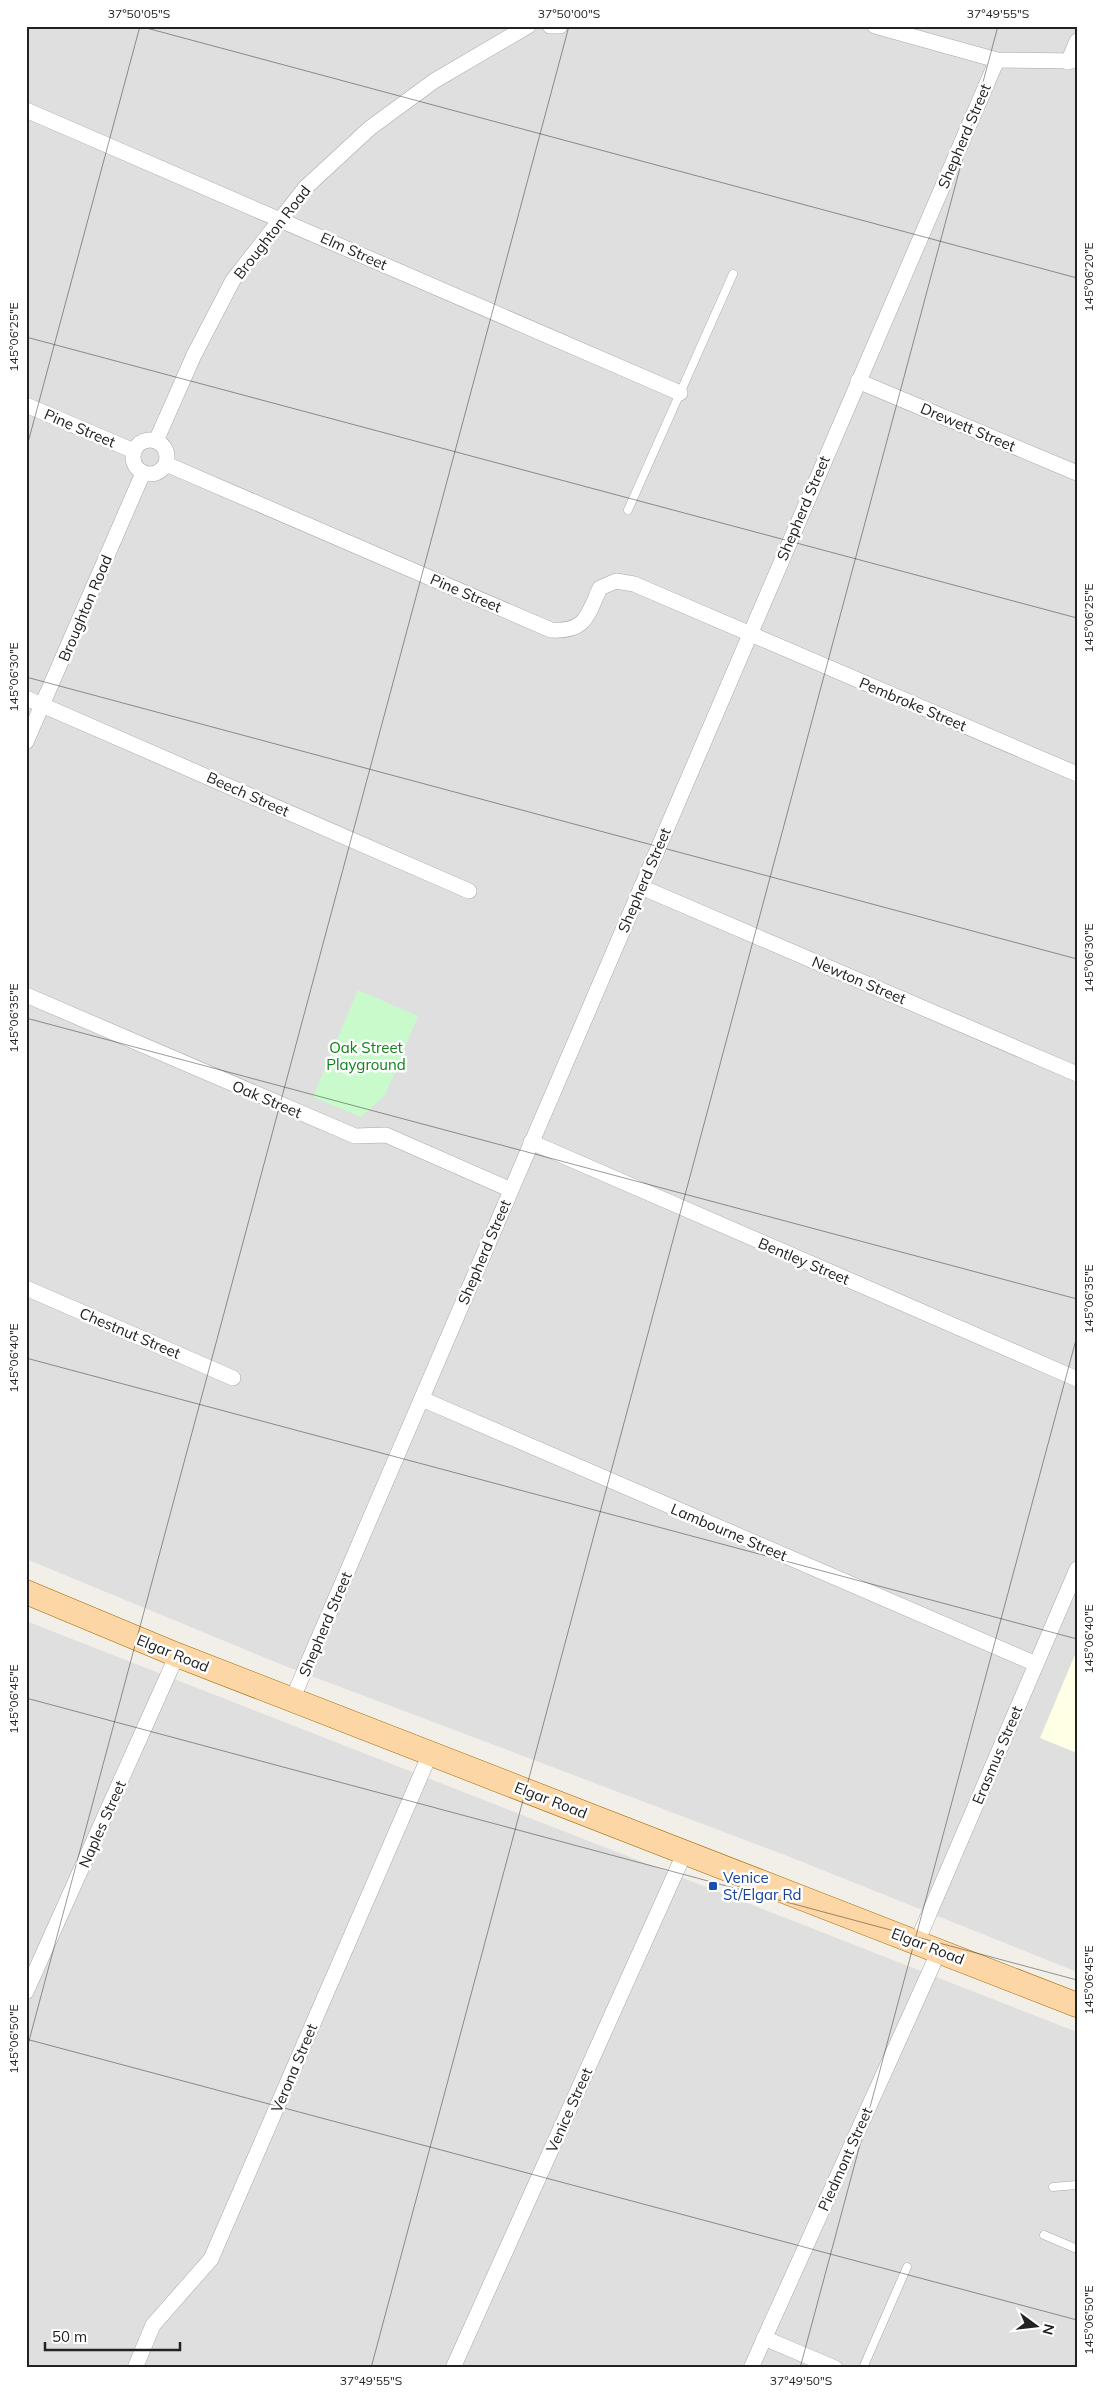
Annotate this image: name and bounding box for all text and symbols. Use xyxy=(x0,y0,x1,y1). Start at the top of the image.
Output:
text: 37°50'05"S xyxy=(108,6,170,21)
text: 37°50'00"S xyxy=(538,6,600,21)
text: 37°49'55"S xyxy=(967,6,1029,21)
street label: Shepherd Street xyxy=(933,81,995,191)
street label: Broughton Road xyxy=(229,181,315,283)
street label: Elm Street xyxy=(318,228,390,274)
text: 145°06'20"E xyxy=(1081,242,1096,312)
text: 145°06'25"E xyxy=(6,302,21,372)
street label: Drewett Street xyxy=(918,398,1018,456)
street label: Pine Street xyxy=(41,404,119,452)
street label: Shepherd Street xyxy=(772,453,834,563)
street label: Broughton Road xyxy=(54,552,116,664)
street label: Pine Street xyxy=(427,569,505,617)
text: 145°06'25"E xyxy=(1081,583,1096,653)
text: 145°06'30"E xyxy=(6,642,21,712)
street label: Pembroke Street xyxy=(856,673,970,735)
street label: Beech Street xyxy=(204,767,292,821)
street label: Shepherd Street xyxy=(613,825,675,935)
text: 145°06'30"E xyxy=(1081,923,1096,993)
street label: Newton Street xyxy=(809,952,909,1008)
text: 145°06'35"E xyxy=(6,983,21,1053)
park label: Oak Street Playground xyxy=(326,1038,406,1074)
street label: Oak Street xyxy=(229,1076,305,1122)
street label: Shepherd Street xyxy=(453,1197,515,1307)
street label: Bentley Street xyxy=(755,1233,853,1289)
text: 145°06'35"E xyxy=(1081,1264,1096,1334)
street label: Chestnut Street xyxy=(77,1303,183,1363)
text: 145°06'40"E xyxy=(6,1323,21,1393)
street label: Lambourne Street xyxy=(668,1499,790,1565)
street label: Shepherd Street xyxy=(294,1569,356,1679)
text: 145°06'40"E xyxy=(1081,1604,1096,1674)
street label: Elgar Road xyxy=(134,1630,212,1676)
text: 145°06'45"E xyxy=(6,1664,21,1734)
street label: Erasmus Street xyxy=(968,1703,1026,1807)
street label: Naples Street xyxy=(74,1777,130,1871)
street label: Elgar Road xyxy=(512,1777,590,1823)
place label: Venice St/Elgar Rd xyxy=(723,1868,802,1904)
marker: Venice St/Elgar Rd xyxy=(707,1880,719,1892)
street label: Elgar Road xyxy=(889,1923,967,1969)
text: 145°06'45"E xyxy=(1081,1945,1096,2015)
text: 145°06'50"E xyxy=(6,2004,21,2074)
street label: Verona Street xyxy=(267,2021,321,2115)
street label: Venice Street xyxy=(542,2065,596,2155)
street label: Piedmont Street xyxy=(814,2104,876,2214)
text: 145°06'50"E xyxy=(1081,2285,1096,2355)
north arrow xyxy=(1010,2302,1060,2352)
scale bar xyxy=(45,2319,180,2351)
text: N xyxy=(1038,2322,1059,2337)
text: 50 m xyxy=(52,2327,87,2346)
text: 37°49'55"S xyxy=(340,2373,402,2388)
text: 37°49'50"S xyxy=(770,2373,832,2388)

